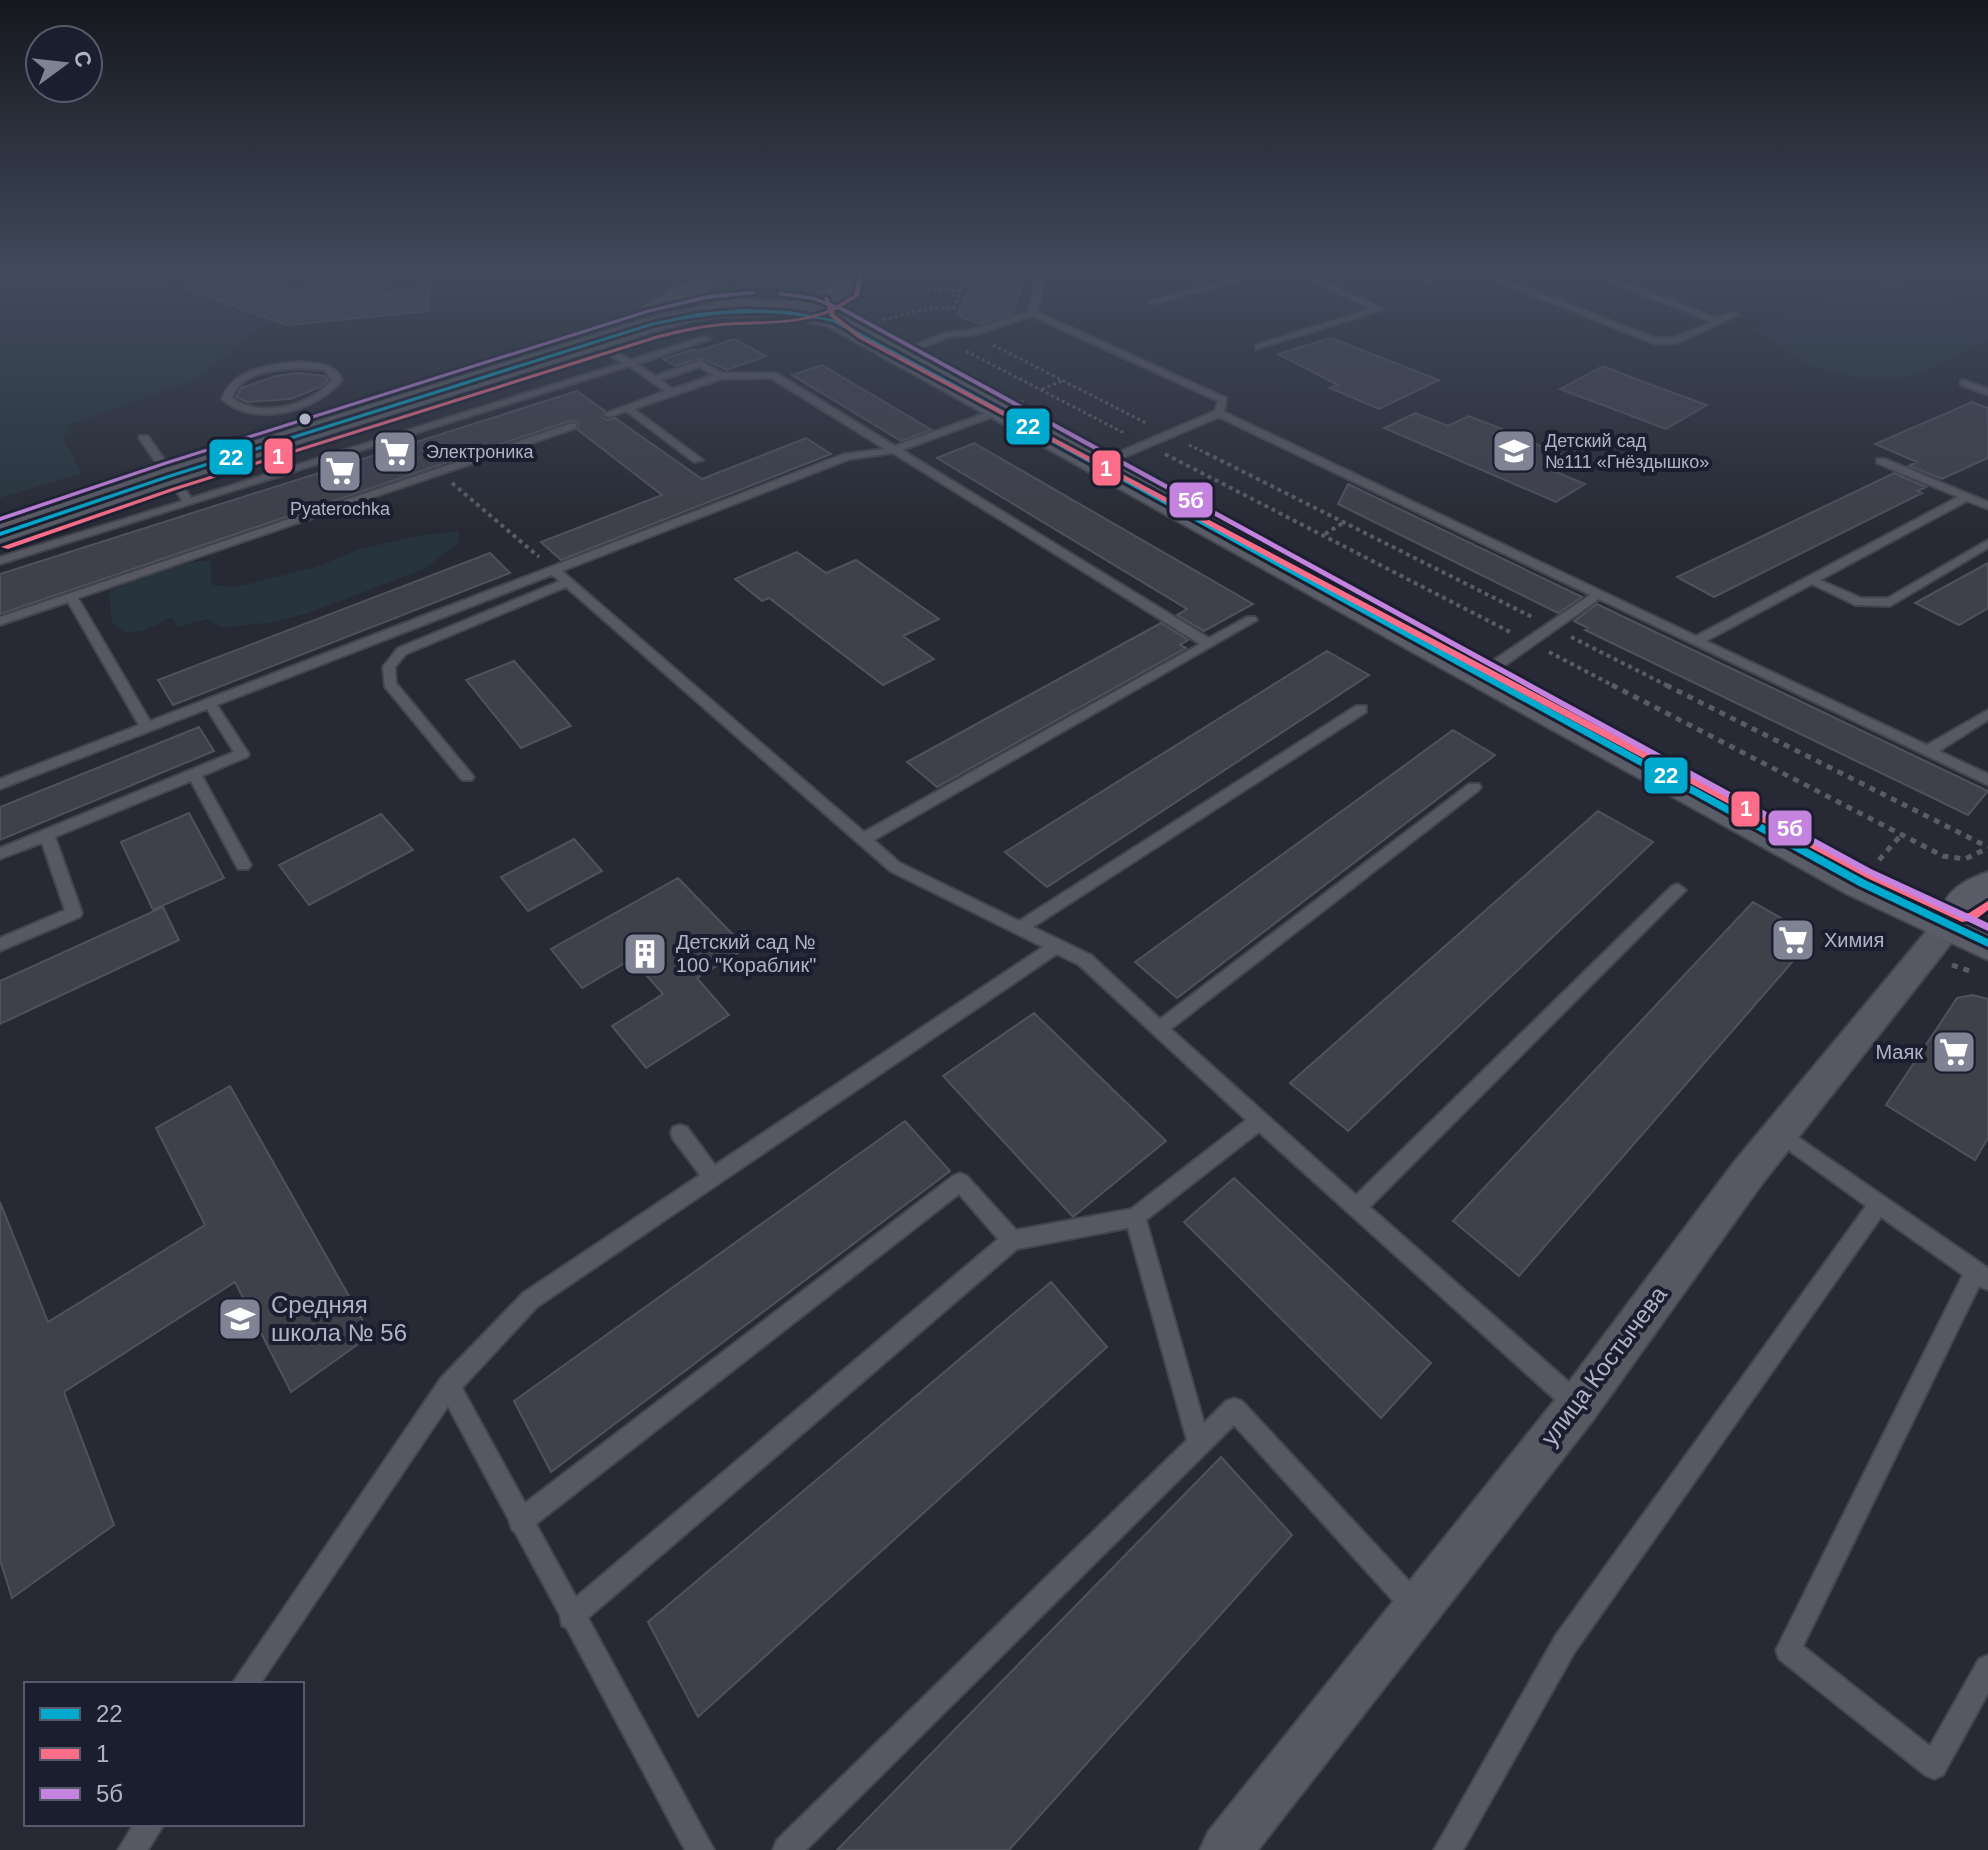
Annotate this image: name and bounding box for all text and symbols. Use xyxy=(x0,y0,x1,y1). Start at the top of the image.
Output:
north arrow xyxy=(24,24,104,104)
text: С xyxy=(69,48,97,70)
line badge: 22 xyxy=(1005,407,1051,446)
unlabelled marker xyxy=(297,411,313,427)
text: 22 xyxy=(1016,414,1040,439)
school or university icon: Детский сад №111 «Гнёздышко» xyxy=(1490,427,1538,475)
supermarket icon: Электроника xyxy=(371,428,419,476)
place label: Детский сад №111 «Гнёздышко» xyxy=(1545,431,1709,472)
line badge: 1 xyxy=(263,437,294,475)
line badge: 22 xyxy=(208,438,254,476)
place label: Электроника xyxy=(426,442,534,462)
text: 1 xyxy=(272,444,284,469)
text: 22 xyxy=(219,445,243,470)
supermarket icon: Pyaterochka xyxy=(316,447,364,495)
line badge: 1 xyxy=(1091,449,1122,487)
text: 1 xyxy=(1100,456,1112,481)
line badge: 5б xyxy=(1168,481,1214,519)
text: 5б xyxy=(1178,488,1204,513)
place label: Pyaterochka xyxy=(290,499,391,519)
line badge: 22 xyxy=(1643,756,1689,795)
text: 22 xyxy=(1654,763,1678,788)
line badge: 1 xyxy=(1730,790,1761,828)
text: 1 xyxy=(1740,796,1752,821)
line badge: 5б xyxy=(1767,809,1813,847)
text: 5б xyxy=(1777,816,1803,841)
supermarket icon: Химия xyxy=(1769,916,1817,964)
place label: Химия xyxy=(1824,929,1884,951)
building icon: Детский сад № 100 "Кораблик" xyxy=(621,930,669,978)
place label: Детский сад № 100 "Кораблик" xyxy=(676,931,816,976)
supermarket icon: Маяк xyxy=(1930,1028,1978,1076)
place label: Маяк xyxy=(1875,1041,1923,1063)
street label: улица Костычева xyxy=(1535,1280,1673,1450)
place label: Средняя школа № 56 xyxy=(271,1291,407,1346)
school or university icon: Средняя школа № 56 xyxy=(216,1295,264,1343)
legend xyxy=(24,1682,304,1826)
text: 22 xyxy=(96,1700,123,1727)
text: 1 xyxy=(96,1740,109,1767)
text: 5б xyxy=(96,1780,123,1807)

